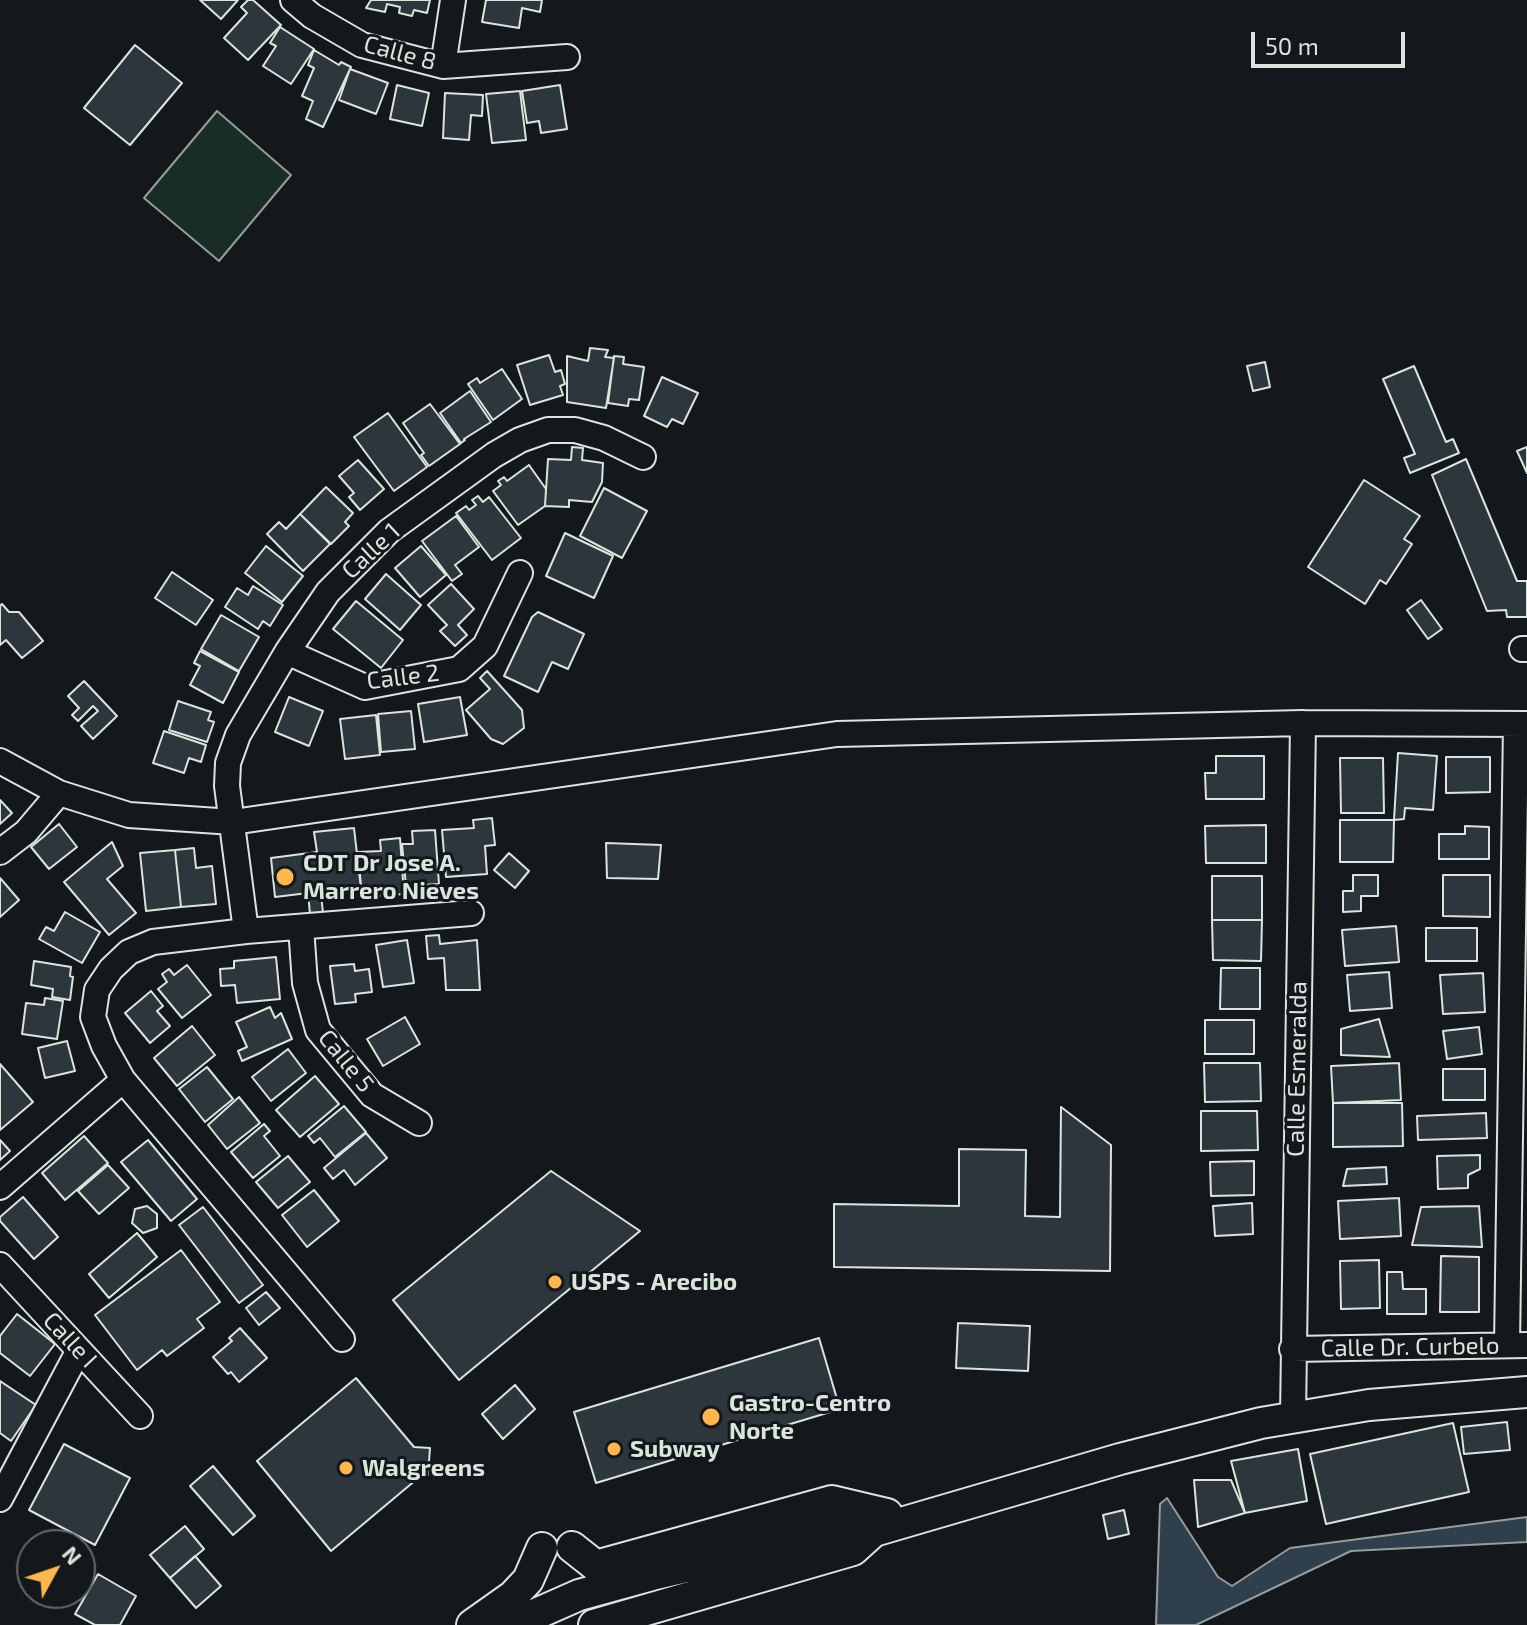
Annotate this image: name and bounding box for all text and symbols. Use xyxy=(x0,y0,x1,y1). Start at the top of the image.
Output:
scale bar xyxy=(1255,16,1409,66)
street label: Calle 8 xyxy=(361,30,439,76)
text: 50 m xyxy=(1265,31,1319,60)
street label: Calle 1 xyxy=(336,517,406,585)
street label: Calle 2 xyxy=(365,658,441,696)
place label: CDT Dr Jose A. Marrero Nieves xyxy=(303,849,479,905)
marker: CDT Dr Jose A. Marrero Nieves xyxy=(274,866,296,888)
street label: Calle Esmeralda xyxy=(1281,981,1313,1157)
street label: Calle 5 xyxy=(312,1024,380,1098)
place label: USPS - Arecibo xyxy=(571,1268,737,1296)
marker: USPS - Arecibo xyxy=(546,1273,564,1291)
street label: Calle I xyxy=(37,1306,103,1374)
street label: Calle Dr. Curbelo xyxy=(1320,1331,1500,1363)
place label: Gastro-Centro Norte xyxy=(729,1389,891,1445)
marker: Gastro-Centro Norte xyxy=(700,1406,722,1428)
place label: Subway xyxy=(630,1435,720,1463)
marker: Subway xyxy=(605,1440,623,1458)
place label: Walgreens xyxy=(362,1454,485,1482)
marker: Walgreens xyxy=(337,1459,355,1477)
north arrow xyxy=(16,1529,96,1609)
text: N xyxy=(58,1540,88,1569)

